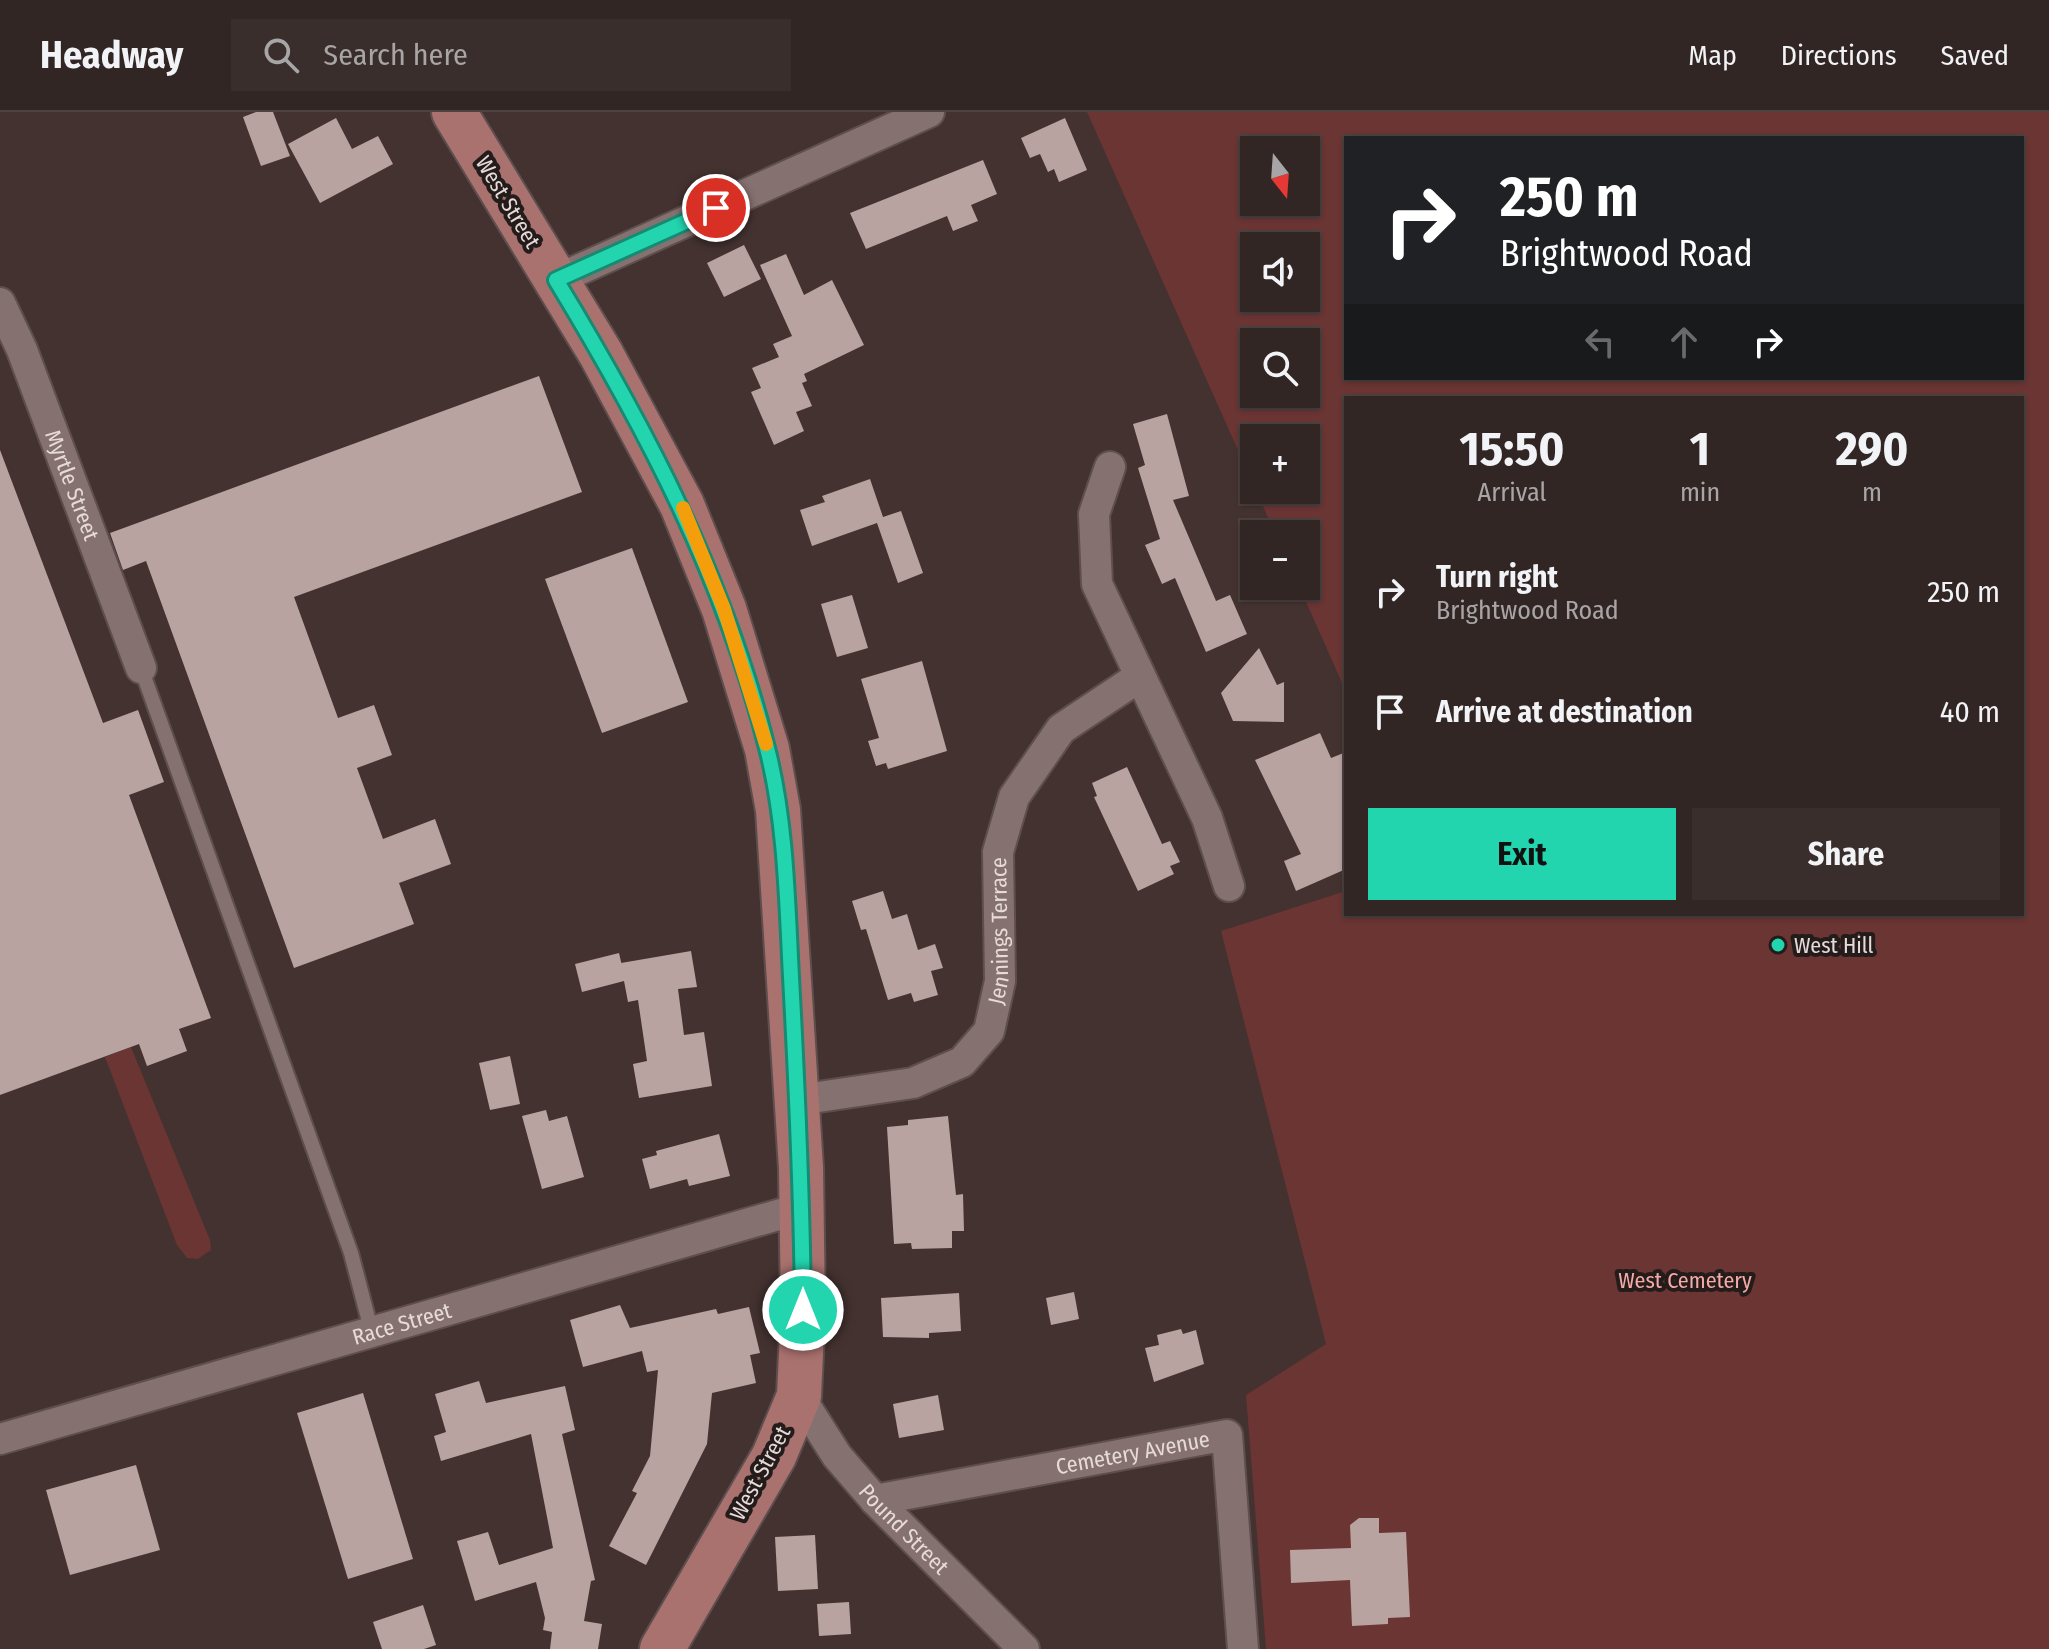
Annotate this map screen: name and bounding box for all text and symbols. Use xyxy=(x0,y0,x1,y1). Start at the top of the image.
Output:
search box xyxy=(231,19,791,91)
text: Headway xyxy=(40,32,183,78)
icon: search xyxy=(259,33,303,77)
text: Search here xyxy=(323,37,468,73)
text: Map xyxy=(1688,39,1737,72)
text: Directions xyxy=(1781,39,1897,72)
text: Saved xyxy=(1941,39,2009,72)
north arrow xyxy=(1240,136,1320,216)
map controls xyxy=(1240,136,1320,600)
street label: West Street xyxy=(470,151,547,254)
text: 250 m xyxy=(1500,164,1638,231)
icon: right xyxy=(1368,168,1472,272)
pin xyxy=(682,174,750,242)
icon: arrive xyxy=(694,186,738,230)
button: sound xyxy=(1240,232,1320,312)
text: Brightwood Road xyxy=(1500,232,1753,276)
icon: left xyxy=(1578,320,1622,364)
icon: ahead xyxy=(1662,320,1706,364)
icon: right xyxy=(1746,320,1790,364)
button: search xyxy=(1240,328,1320,408)
text: 15:50 xyxy=(1459,420,1564,478)
text: 1 xyxy=(1690,420,1710,478)
text: 290 xyxy=(1836,420,1909,478)
button: + xyxy=(1240,424,1320,504)
street label: Myrtle Street xyxy=(40,426,106,545)
text: Arrival xyxy=(1477,477,1546,508)
text: min xyxy=(1680,477,1720,508)
text: m xyxy=(1862,477,1882,508)
button: − xyxy=(1240,520,1320,600)
text: Turn right xyxy=(1436,559,1558,595)
icon: right xyxy=(1368,570,1412,614)
text: 250 m xyxy=(1927,574,2000,610)
text: Brightwood Road xyxy=(1436,595,1619,626)
icon: arrive xyxy=(1368,690,1412,734)
text: Arrive at destination xyxy=(1436,694,1693,730)
text: 40 m xyxy=(1940,694,2000,730)
button: Exit xyxy=(1368,808,1676,900)
button: Share xyxy=(1692,808,2000,900)
street label: Jennings Terrace xyxy=(982,857,1014,1007)
place label: West Hill xyxy=(1794,932,1874,959)
marker: West Hill xyxy=(1769,936,1787,954)
park label: West Cemetery xyxy=(1618,1267,1752,1294)
position arrow xyxy=(761,1268,845,1352)
street label: Race Street xyxy=(349,1296,455,1350)
street label: West Street xyxy=(724,1420,796,1525)
street label: Cemetery Avenue xyxy=(1053,1425,1212,1480)
street label: Pound Street xyxy=(853,1478,955,1580)

